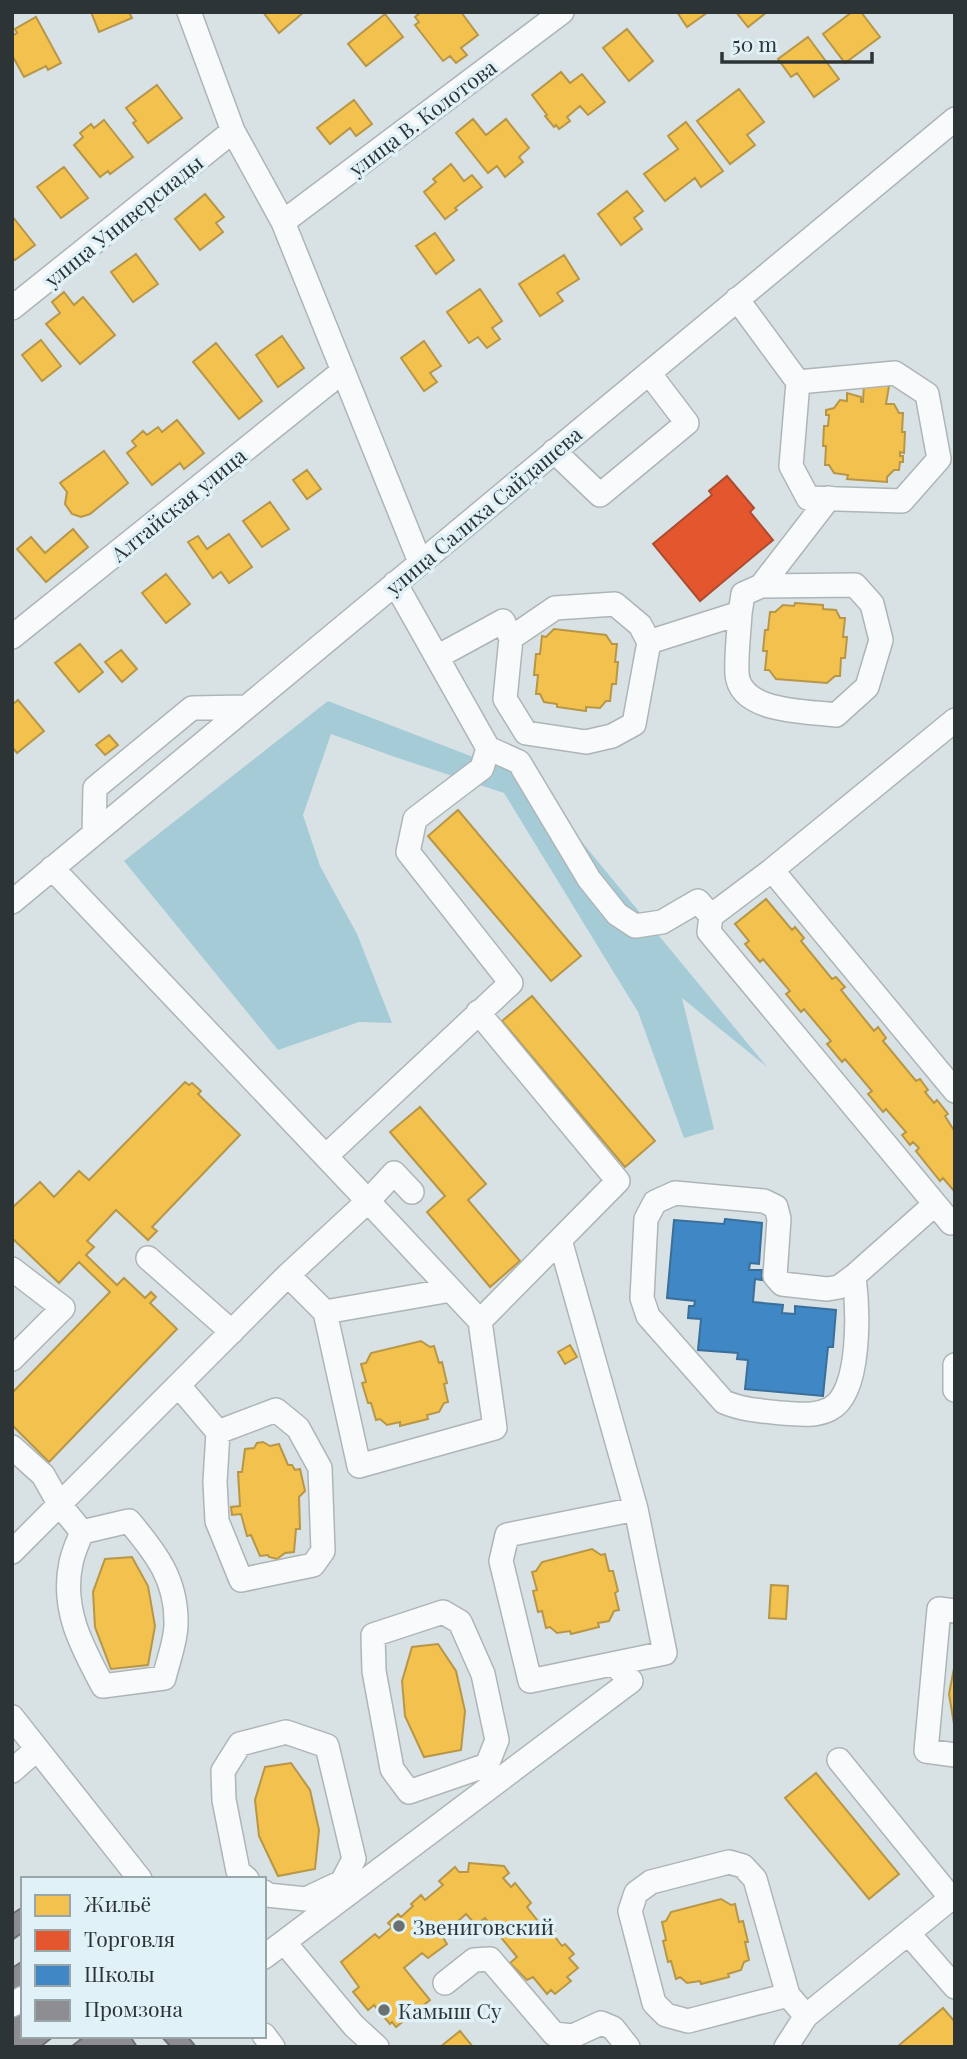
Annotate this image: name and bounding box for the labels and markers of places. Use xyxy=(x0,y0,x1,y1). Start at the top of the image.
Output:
place label: Звениговский xyxy=(413,1912,554,1940)
marker: Звениговский xyxy=(391,1918,407,1934)
place label: Камыш Су xyxy=(398,1996,502,2024)
marker: Камыш Су xyxy=(376,2002,392,2018)

